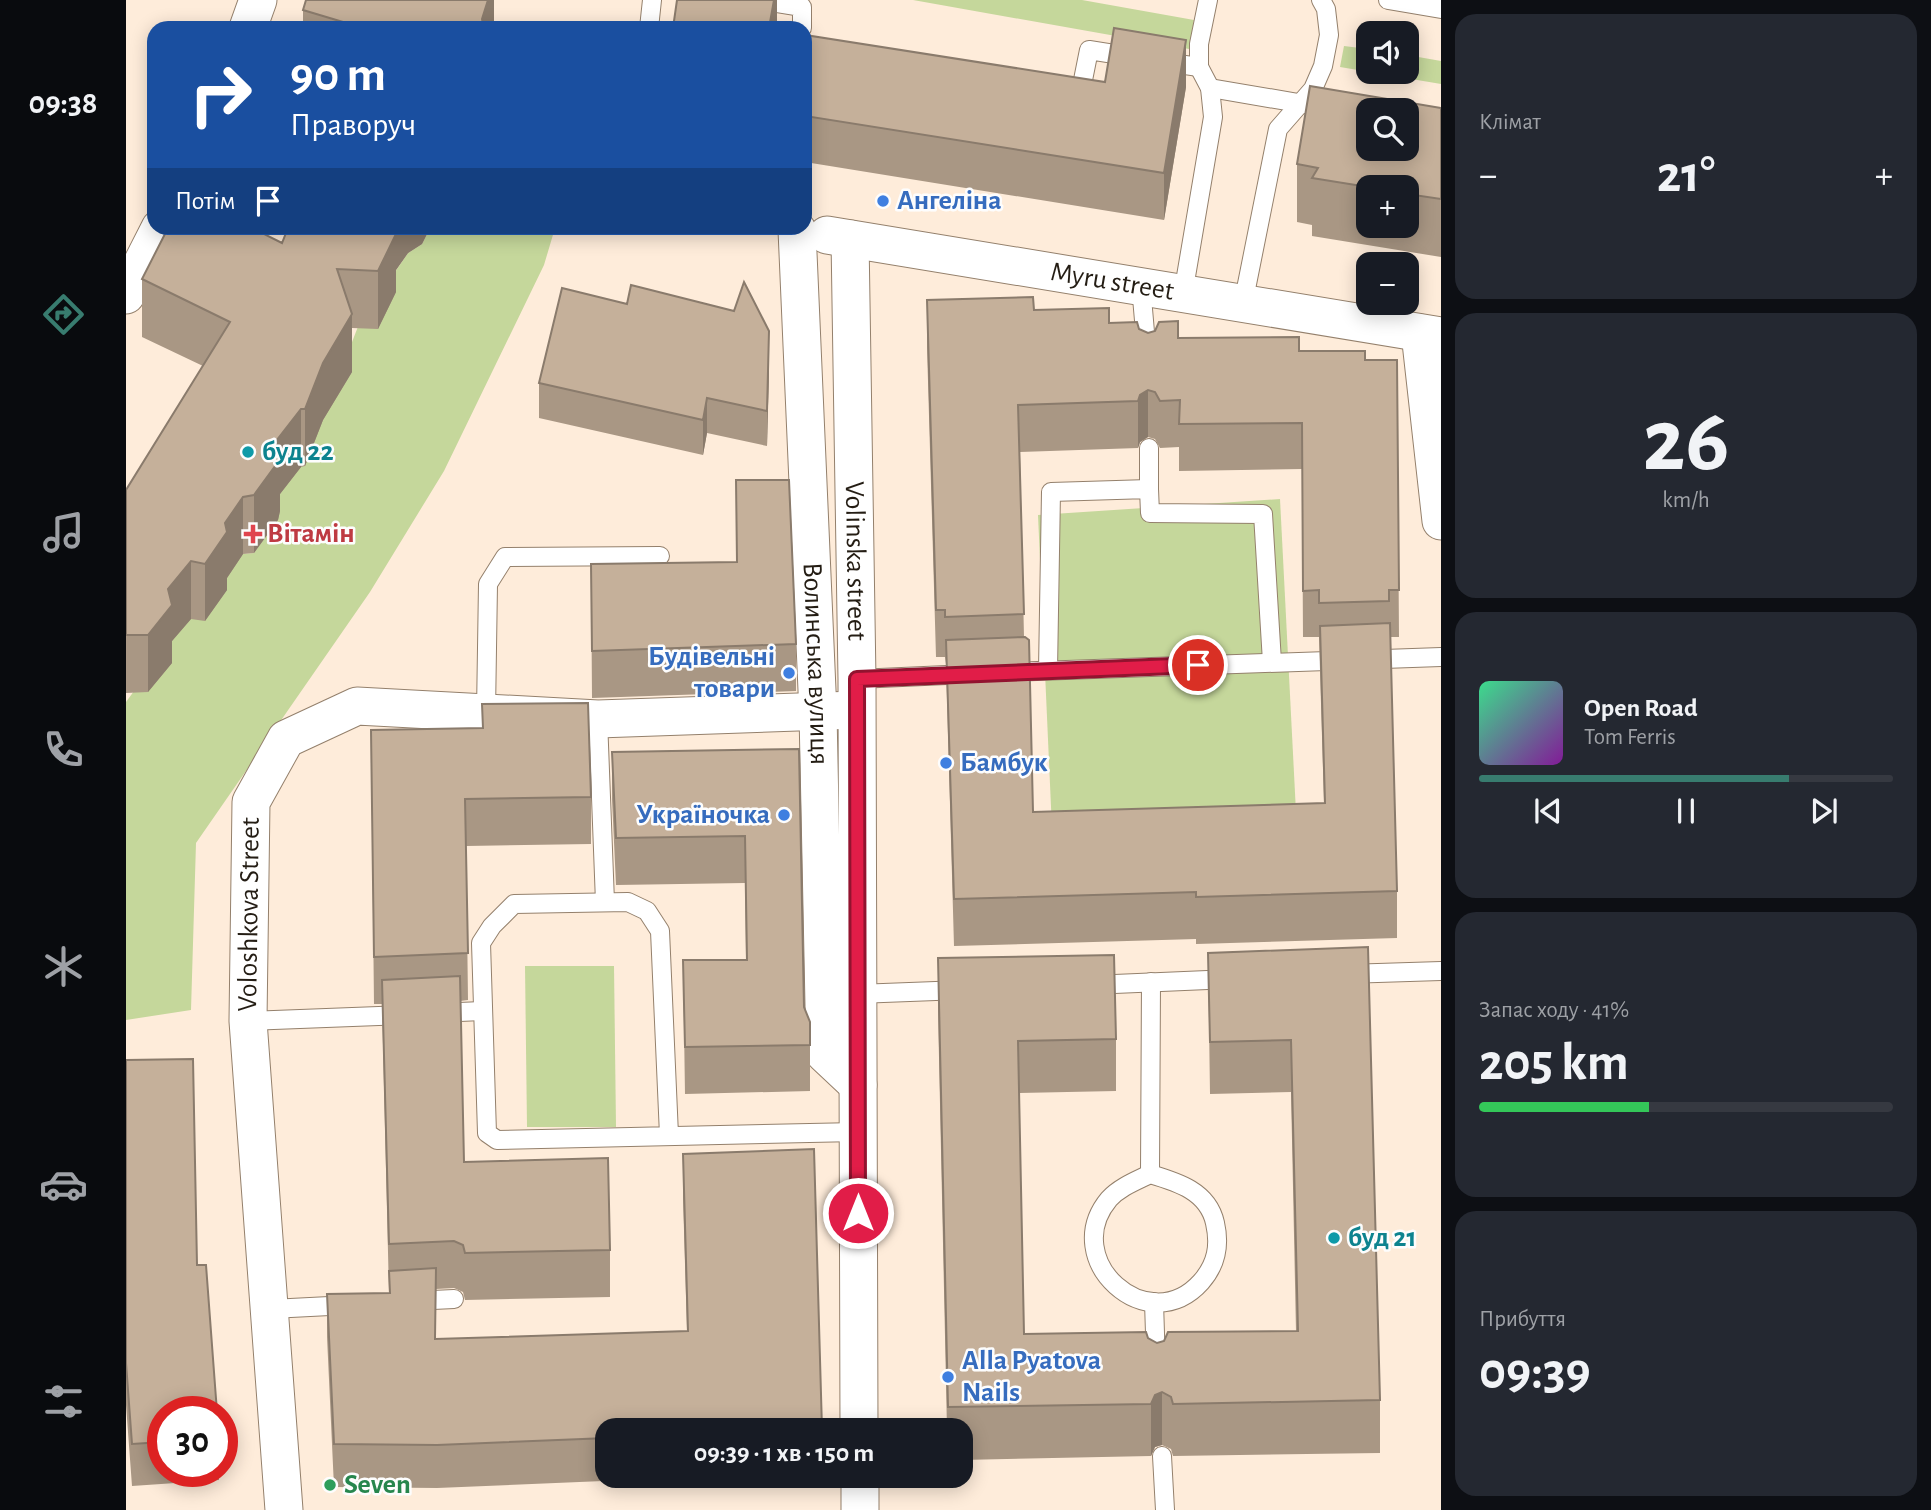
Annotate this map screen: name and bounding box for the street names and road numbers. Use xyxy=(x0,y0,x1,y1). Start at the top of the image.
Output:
street label: Myru street xyxy=(1048,258,1176,306)
street label: Volinska street xyxy=(840,481,870,641)
street label: Волинська вулиця xyxy=(797,561,833,765)
street label: Voloshkova Street xyxy=(234,817,265,1012)

